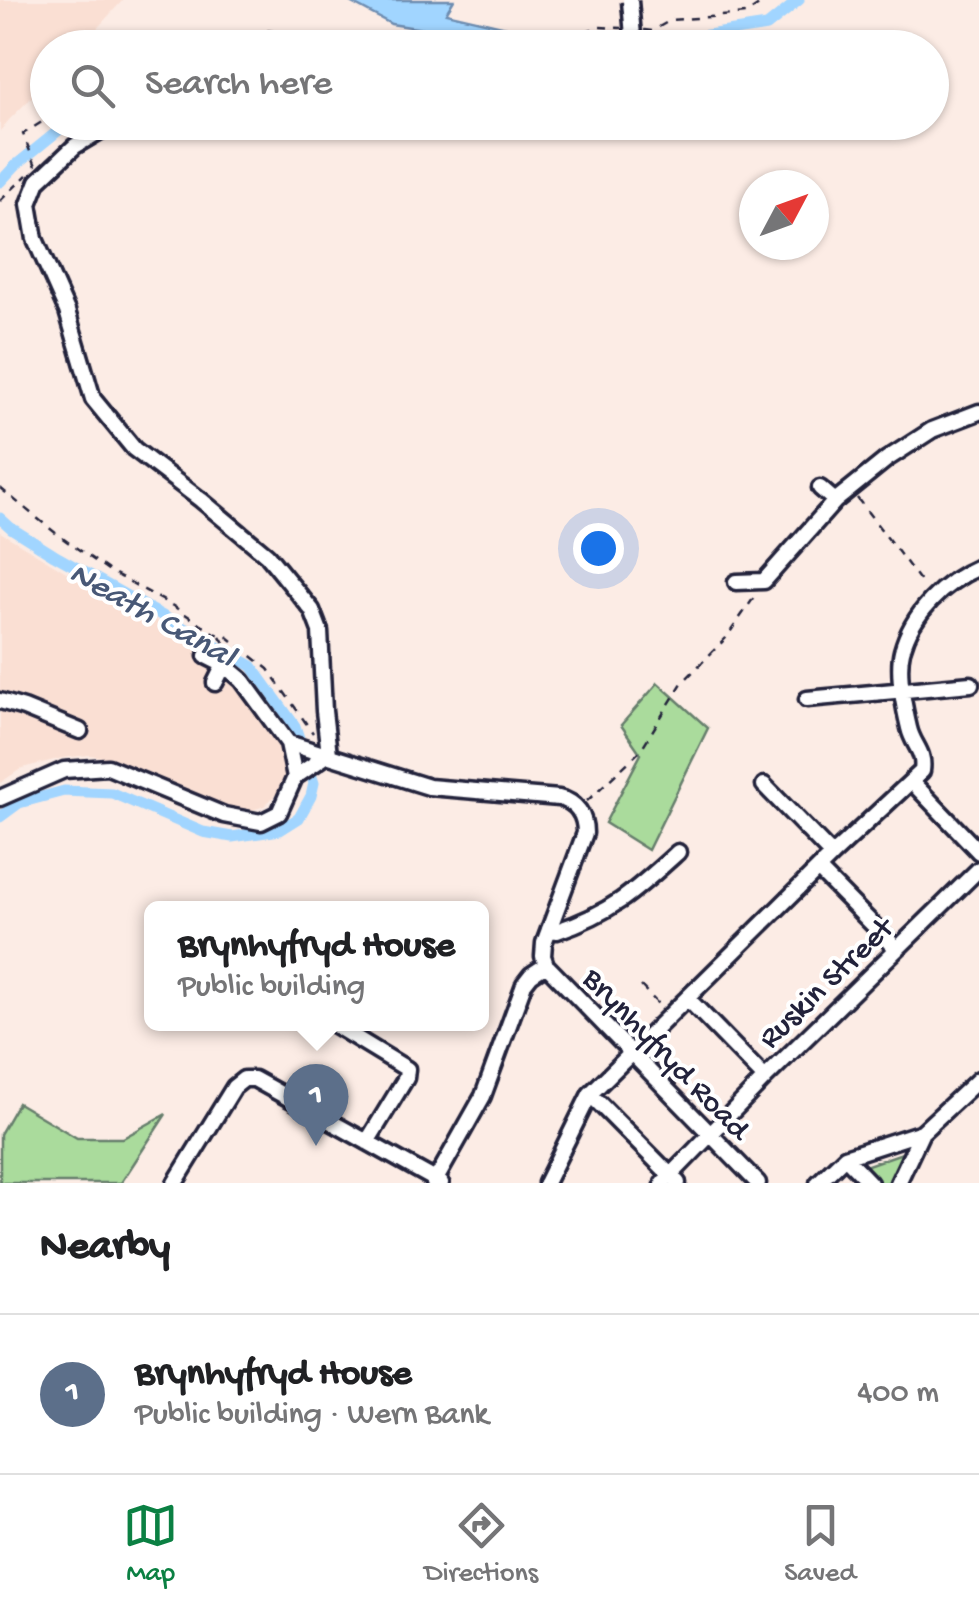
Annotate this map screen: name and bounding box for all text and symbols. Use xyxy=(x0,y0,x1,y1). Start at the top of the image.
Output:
search box xyxy=(30,30,949,140)
icon: search xyxy=(65,58,120,113)
text: Search here xyxy=(145,63,332,107)
north arrow xyxy=(739,170,829,260)
your location xyxy=(573,523,624,574)
water label: Neath Canal xyxy=(61,554,244,680)
popup xyxy=(144,901,489,1031)
street label: Ruskin Street xyxy=(752,909,905,1058)
text: Brynhyfryd House xyxy=(178,925,455,969)
street label: Brynhyfryd Road xyxy=(572,961,758,1151)
text: Public building xyxy=(178,969,365,1007)
pin: 1 xyxy=(284,1064,348,1146)
text: Nearby xyxy=(40,1224,170,1273)
text: Brynhyfryd House xyxy=(135,1353,412,1397)
text: 1 xyxy=(66,1375,79,1413)
text: 400 m xyxy=(857,1375,939,1413)
text: Public building · Wern Bank xyxy=(135,1397,489,1435)
tab: Map xyxy=(123,1498,178,1591)
tab: Directions xyxy=(424,1498,538,1591)
tab: Saved xyxy=(784,1498,856,1591)

